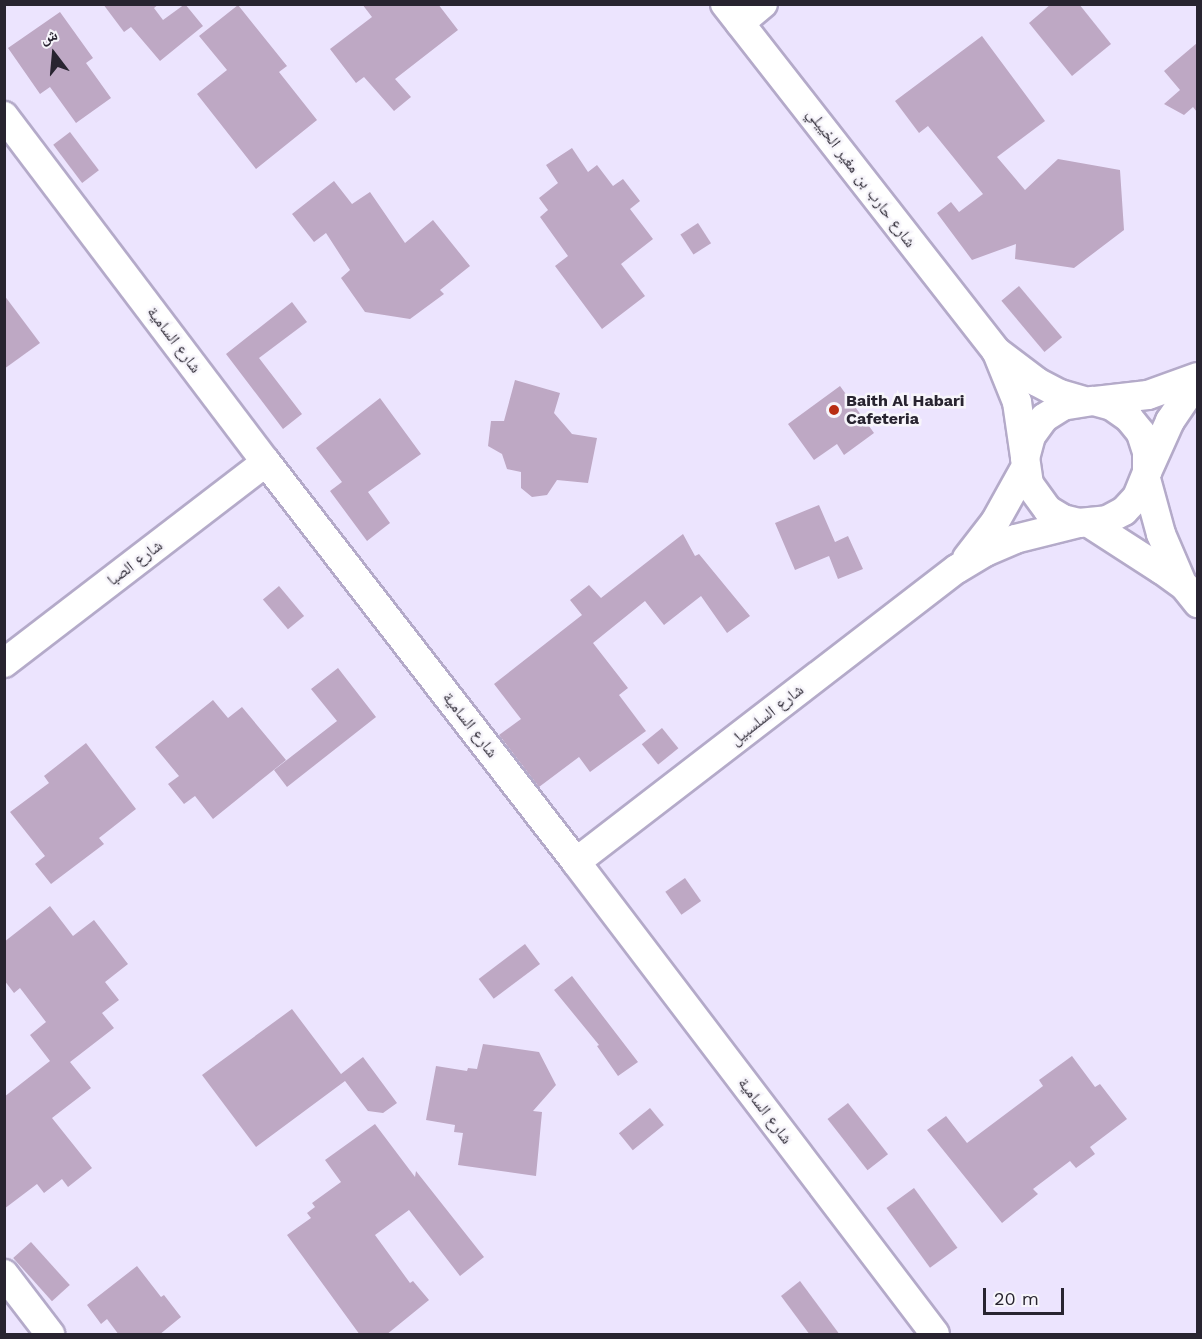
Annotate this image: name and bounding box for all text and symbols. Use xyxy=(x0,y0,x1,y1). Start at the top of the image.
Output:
north arrow xyxy=(24,24,84,84)
text: ش xyxy=(38,25,60,48)
street label: شارع حارب بن مغير الخييلي xyxy=(802,105,920,251)
street label: شارع السامية xyxy=(143,303,205,377)
place label: Baith Al Habari Cafeteria xyxy=(846,391,965,429)
marker: Baith Al Habari Cafeteria xyxy=(827,403,841,417)
street label: شارع الصبا xyxy=(104,536,166,590)
street label: شارع السلسبيل xyxy=(726,680,808,750)
street label: شارع السامية xyxy=(438,688,502,762)
street label: شارع السامية xyxy=(734,1074,796,1148)
scale bar xyxy=(986,1276,1067,1314)
text: 20 m xyxy=(994,1288,1039,1309)

